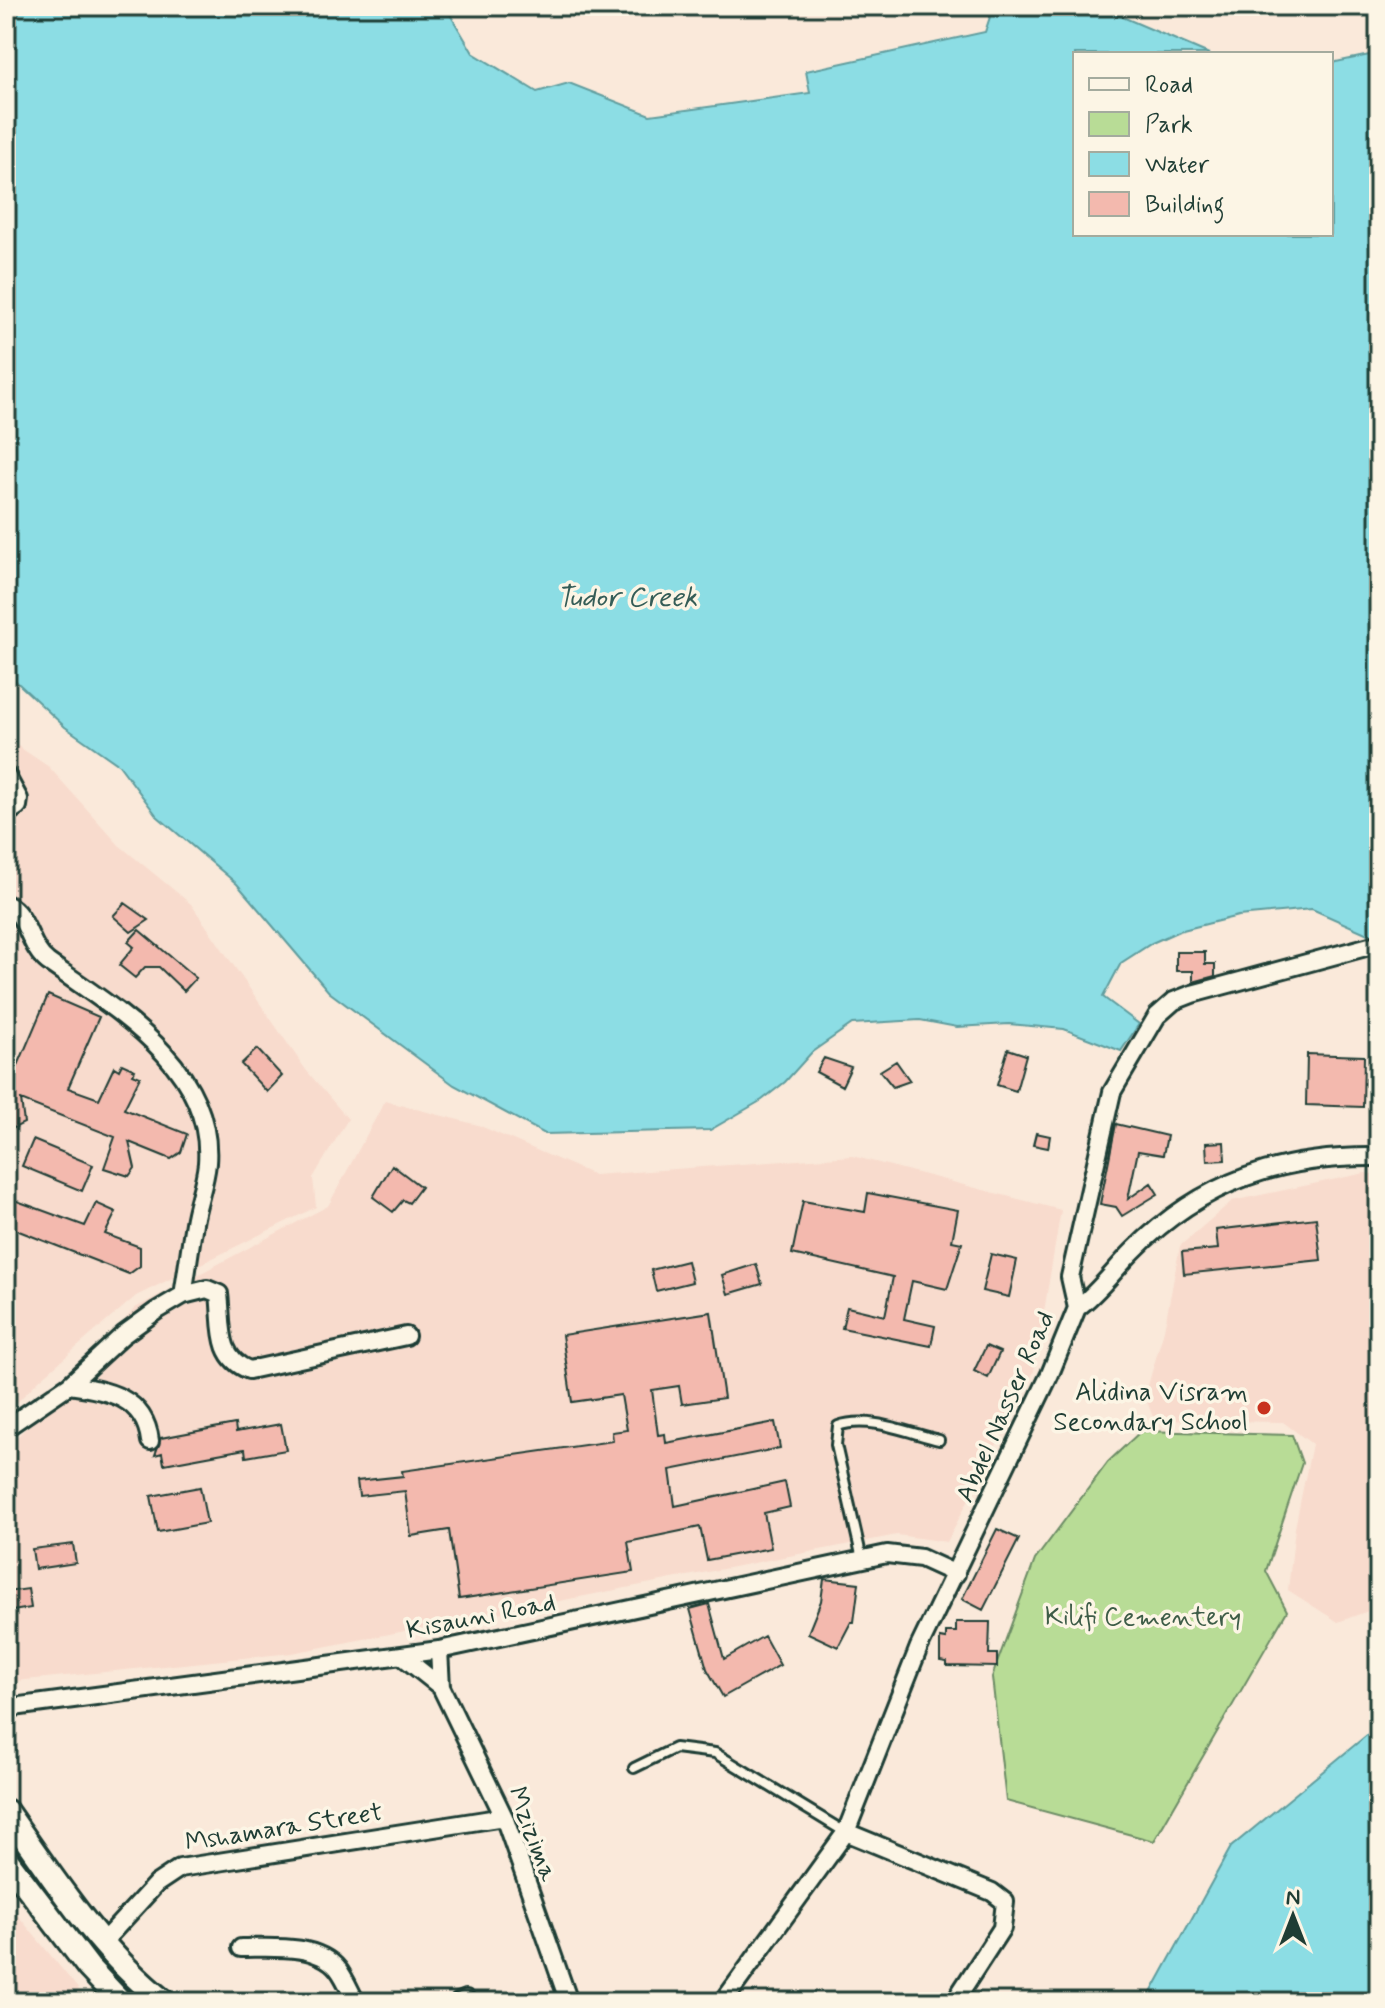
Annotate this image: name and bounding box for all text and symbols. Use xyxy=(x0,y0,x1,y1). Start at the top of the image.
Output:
legend xyxy=(1073,52,1333,236)
text: Road xyxy=(1145,70,1193,101)
text: Park xyxy=(1145,110,1193,141)
text: Water xyxy=(1145,150,1210,181)
text: Building xyxy=(1145,190,1225,224)
water label: Tudor Creek xyxy=(557,580,698,617)
street label: Abdel Nasser Road xyxy=(949,1306,1063,1508)
place label: Alidina Visram Secondary School xyxy=(1053,1376,1248,1440)
marker: Alidina Visram Secondary School xyxy=(1255,1399,1273,1417)
street label: Kisauni Road xyxy=(404,1586,558,1648)
park label: Kilifi Cementery xyxy=(1045,1601,1241,1635)
street label: Mzizima xyxy=(499,1782,565,1886)
street label: Mshamara Street xyxy=(183,1796,385,1860)
north arrow xyxy=(1253,1876,1333,1956)
text: N xyxy=(1286,1884,1300,1912)

